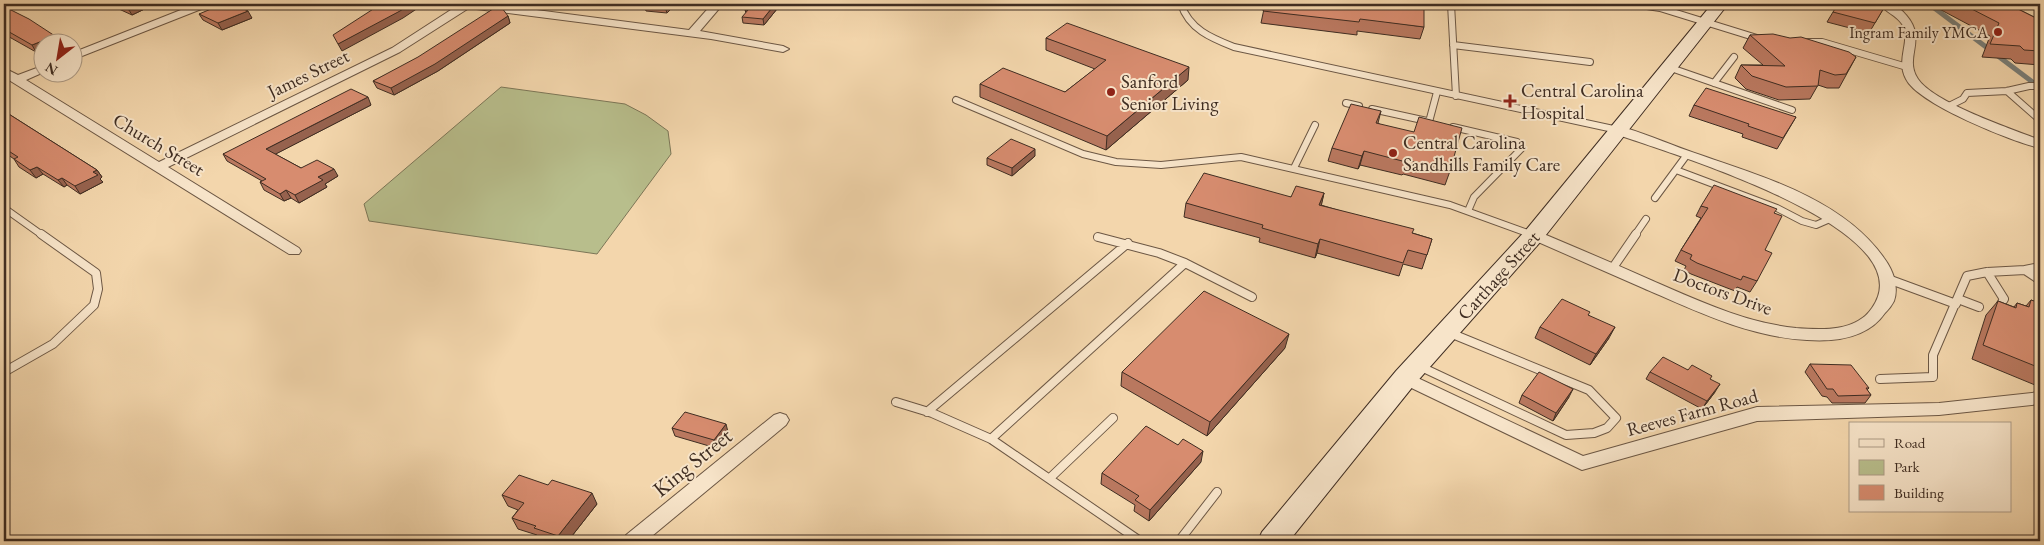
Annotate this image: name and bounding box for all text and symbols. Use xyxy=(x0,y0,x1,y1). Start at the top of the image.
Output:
place label: Ingram Family YMCA xyxy=(1849,22,1989,43)
marker: Ingram Family YMCA xyxy=(1992,26,2004,38)
north arrow xyxy=(32,32,82,82)
street label: James Street xyxy=(261,43,353,105)
text: N xyxy=(41,58,61,80)
place label: Sanford Senior Living xyxy=(1121,69,1219,116)
place label: Central Carolina Hospital xyxy=(1521,78,1644,125)
marker: Sanford Senior Living xyxy=(1105,86,1117,98)
marker: Central Carolina Hospital xyxy=(1503,94,1517,108)
street label: Church Street xyxy=(108,107,209,182)
place label: Central Carolina Sandhills Family Care xyxy=(1403,130,1560,177)
marker: Central Carolina Sandhills Family Care xyxy=(1387,147,1399,159)
street label: Carthage Street xyxy=(1452,225,1545,325)
street label: Doctors Drive xyxy=(1670,262,1776,321)
street label: Reeves Farm Road xyxy=(1624,383,1761,442)
street label: King Street xyxy=(647,421,738,503)
legend xyxy=(1849,422,2012,512)
text: Road xyxy=(1894,433,1926,452)
text: Park xyxy=(1894,457,1921,476)
text: Building xyxy=(1894,483,1944,502)

